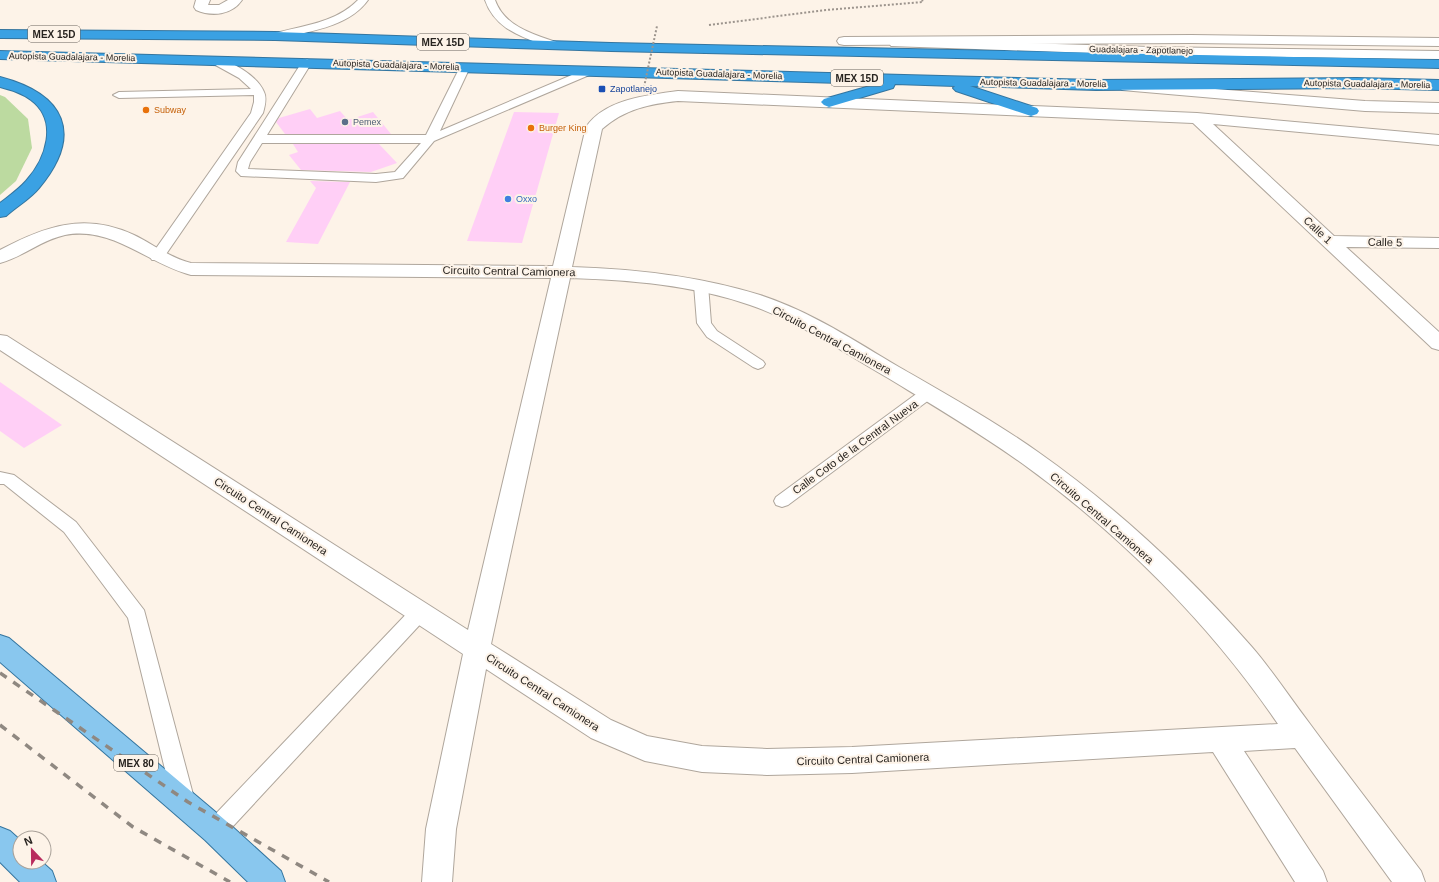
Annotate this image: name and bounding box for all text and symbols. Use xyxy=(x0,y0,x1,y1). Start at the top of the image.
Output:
road number: MEX 15D xyxy=(28,26,80,42)
road number: MEX 15D xyxy=(417,34,469,50)
street label: Guadalajara - Zapotlanejo xyxy=(1089,44,1193,56)
street label: Autopista Guadalajara - Morelia xyxy=(9,51,135,63)
street label: Autopista Guadalajara - Morelia xyxy=(333,58,459,72)
street label: Autopista Guadalajara - Morelia xyxy=(656,67,782,81)
road number: MEX 15D xyxy=(831,70,883,86)
street label: Autopista Guadalajara - Morelia xyxy=(980,77,1106,89)
street label: Autopista Guadalajara - Morelia xyxy=(1304,78,1430,90)
marker: Zapotlanejo xyxy=(597,84,607,94)
place label: Zapotlanejo xyxy=(610,84,657,94)
marker: Subway xyxy=(141,105,151,115)
place label: Subway xyxy=(154,105,187,115)
marker: Pemex xyxy=(340,117,350,127)
place label: Pemex xyxy=(353,117,382,127)
marker: Burger King xyxy=(526,123,536,133)
place label: Burger King xyxy=(539,123,587,133)
marker: Oxxo xyxy=(503,194,513,204)
place label: Oxxo xyxy=(516,194,537,204)
street label: Calle 1 xyxy=(1301,214,1335,246)
street label: Calle 5 xyxy=(1368,236,1402,248)
street label: Circuito Central Camionera xyxy=(443,264,576,278)
street label: Circuito Central Camionera xyxy=(771,304,894,377)
street label: Calle Coto de la Central Nueva xyxy=(790,397,921,496)
street label: Circuito Central Camionera xyxy=(1048,470,1157,567)
street label: Circuito Central Camionera xyxy=(212,475,331,558)
street label: Circuito Central Camionera xyxy=(484,651,603,734)
street label: Circuito Central Camionera xyxy=(796,751,930,767)
road number: MEX 80 xyxy=(114,755,158,771)
north arrow xyxy=(12,830,52,870)
text: N xyxy=(22,834,34,848)

